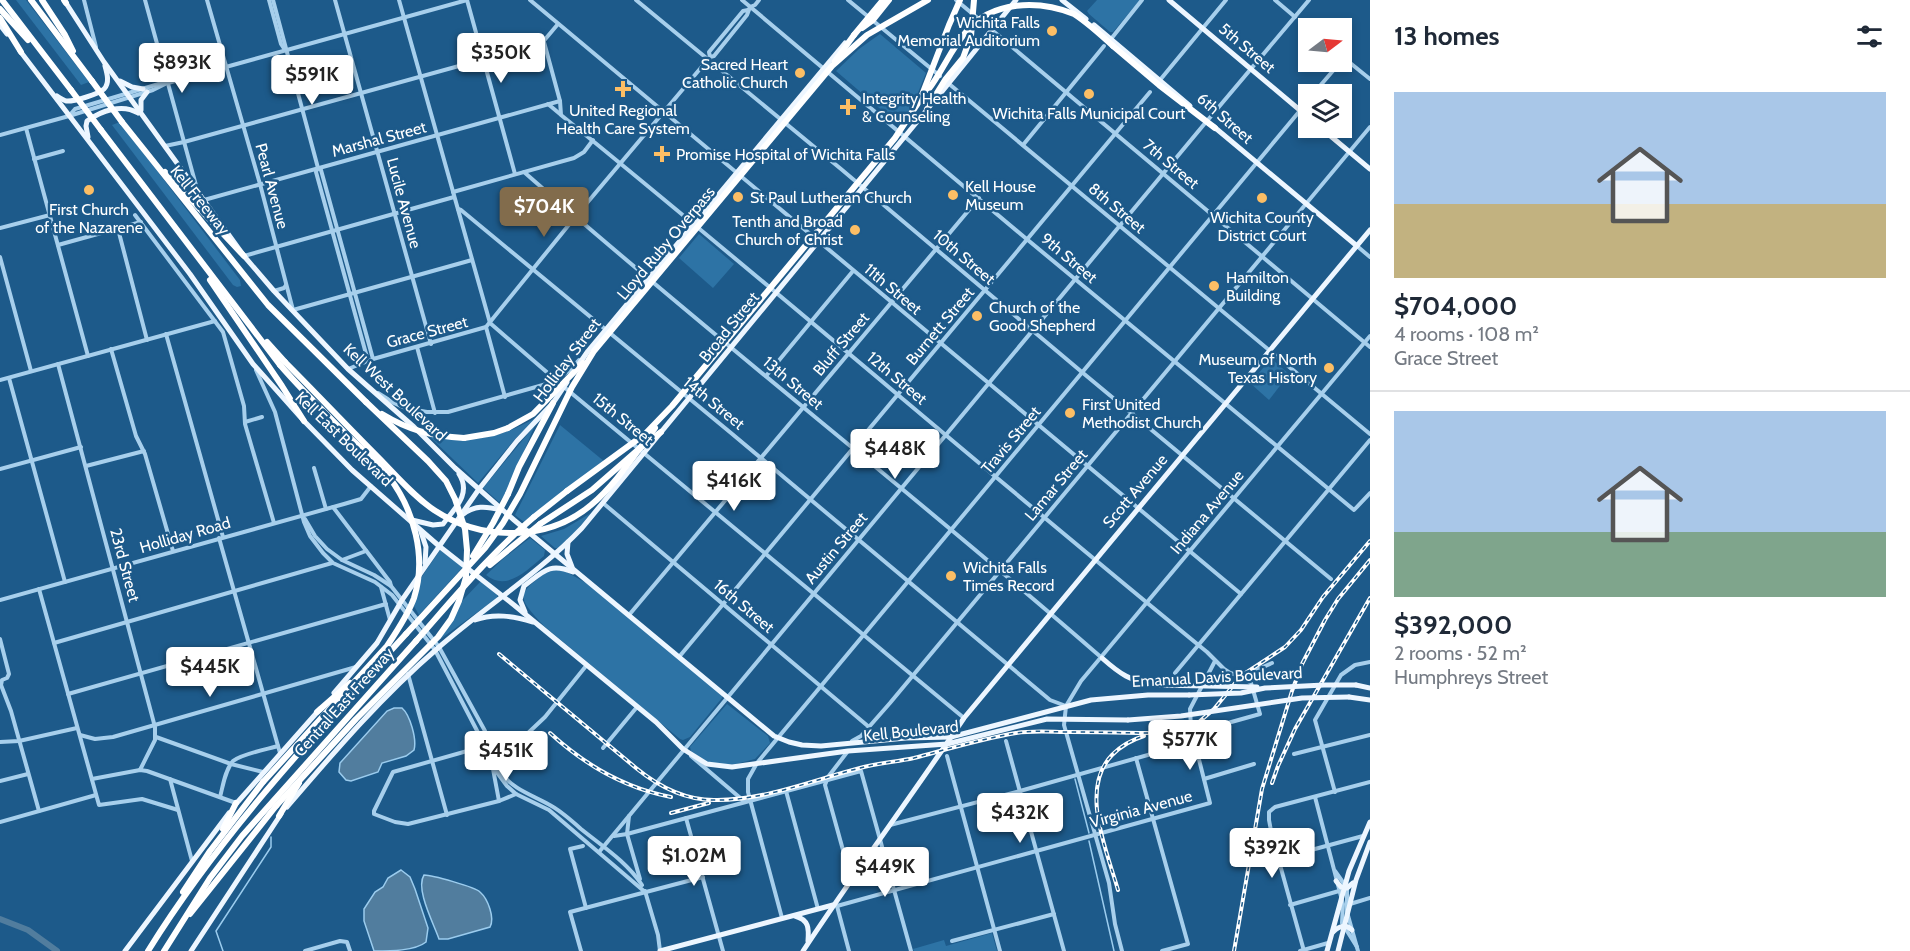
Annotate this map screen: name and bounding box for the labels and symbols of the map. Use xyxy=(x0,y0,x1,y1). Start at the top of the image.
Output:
place label: Wichita Falls Memorial Auditorium xyxy=(897,13,1040,50)
north arrow xyxy=(1298,18,1352,72)
street label: 5th Street xyxy=(1215,19,1279,77)
marker: Wichita Falls Memorial Auditorium xyxy=(1045,24,1059,38)
pin: $350K xyxy=(459,33,543,84)
pin: $893K xyxy=(140,43,224,94)
pin: $591K xyxy=(270,55,354,106)
place label: Sacred Heart Catholic Church xyxy=(682,55,789,92)
marker: Sacred Heart Catholic Church xyxy=(793,66,807,80)
marker: United Regional Health Care System xyxy=(614,80,632,98)
marker: Wichita Falls Municipal Court xyxy=(1082,87,1096,101)
place label: Integrity Health & Counseling xyxy=(862,89,966,126)
street label: 6th Street xyxy=(1193,89,1257,148)
marker: Integrity Health & Counseling xyxy=(839,98,857,116)
place label: United Regional Health Care System xyxy=(556,101,690,138)
place label: Wichita Falls Municipal Court xyxy=(993,104,1186,123)
street label: Marshal Street xyxy=(330,117,429,161)
street label: 7th Street xyxy=(1139,135,1203,193)
street label: Pearl Avenue xyxy=(251,141,293,231)
marker: Promise Hospital of Wichita Falls xyxy=(653,145,671,163)
place label: Promise Hospital of Wichita Falls xyxy=(676,145,896,164)
street label: Lucile Avenue xyxy=(383,156,425,250)
street label: Kell Freeway xyxy=(166,161,234,239)
place label: Kell House Museum xyxy=(965,177,1036,214)
street label: 8th Street xyxy=(1085,179,1150,238)
street label: Lloyd Ruby Overpass xyxy=(613,182,719,304)
marker: First Church of the Nazarene xyxy=(82,183,96,197)
pin: $704K xyxy=(502,187,586,238)
place label: St Paul Lutheran Church xyxy=(750,188,912,207)
marker: Kell House Museum xyxy=(946,188,960,202)
marker: St Paul Lutheran Church xyxy=(731,190,745,204)
marker: Wichita County District Court xyxy=(1255,191,1269,205)
place label: First Church of the Nazarene xyxy=(35,200,143,237)
place label: Wichita County District Court xyxy=(1210,208,1314,245)
place label: Tenth and Broad Church of Christ xyxy=(732,212,844,249)
marker: Tenth and Broad Church of Christ xyxy=(848,223,862,237)
street label: 10th Street xyxy=(929,226,999,289)
street label: 9th Street xyxy=(1037,229,1102,287)
street label: 11th Street xyxy=(860,259,926,319)
place label: Hamilton Building xyxy=(1226,268,1289,305)
marker: Hamilton Building xyxy=(1207,279,1221,293)
street label: Burnett Street xyxy=(902,283,978,369)
street label: Broad Street xyxy=(695,288,763,366)
place label: Church of the Good Shepherd xyxy=(989,298,1095,335)
street label: Bluff Street xyxy=(809,308,873,380)
marker: Church of the Good Shepherd xyxy=(970,309,984,323)
street label: Grace Street xyxy=(384,312,470,352)
street label: Holliday Street xyxy=(529,314,605,406)
street label: Kell West Boulevard xyxy=(340,339,450,445)
street label: 12th Street xyxy=(863,347,931,409)
place label: Museum of North Texas History xyxy=(1198,350,1317,387)
street label: 13th Street xyxy=(759,352,827,414)
marker: Museum of North Texas History xyxy=(1322,361,1336,375)
street label: 14th Street xyxy=(680,373,749,434)
street label: Kell East Boulevard xyxy=(291,388,397,490)
street label: 15th Street xyxy=(589,389,658,450)
place label: First United Methodist Church xyxy=(1082,395,1201,432)
street label: Travis Street xyxy=(977,402,1045,478)
marker: First United Methodist Church xyxy=(1063,406,1077,420)
pin: $448K xyxy=(853,429,937,480)
street label: Lamar Street xyxy=(1021,445,1092,525)
street label: Scott Avenue xyxy=(1099,450,1171,532)
pin: $416K xyxy=(692,461,776,512)
street label: Indiana Avenue xyxy=(1166,466,1248,558)
street label: Austin Street xyxy=(801,508,872,587)
street label: Holliday Road xyxy=(137,513,233,557)
street label: 23rd Street xyxy=(106,526,144,604)
place label: Wichita Falls Times Record xyxy=(963,558,1054,595)
marker: Wichita Falls Times Record xyxy=(944,569,958,583)
street label: 16th Street xyxy=(710,575,779,637)
street label: Central East Freeway xyxy=(290,644,398,760)
pin: $445K xyxy=(168,647,252,698)
street label: Emanual Davis Boulevard xyxy=(1131,663,1303,691)
street label: Kell Boulevard xyxy=(862,717,960,745)
pin: $577K xyxy=(1148,720,1232,771)
pin: $451K xyxy=(464,731,548,782)
street label: Virginia Avenue xyxy=(1088,786,1194,832)
pin: $432K xyxy=(978,793,1062,844)
pin: $392K xyxy=(1230,828,1314,879)
pin: $1.02M xyxy=(645,836,743,887)
pin: $449K xyxy=(843,847,927,898)

